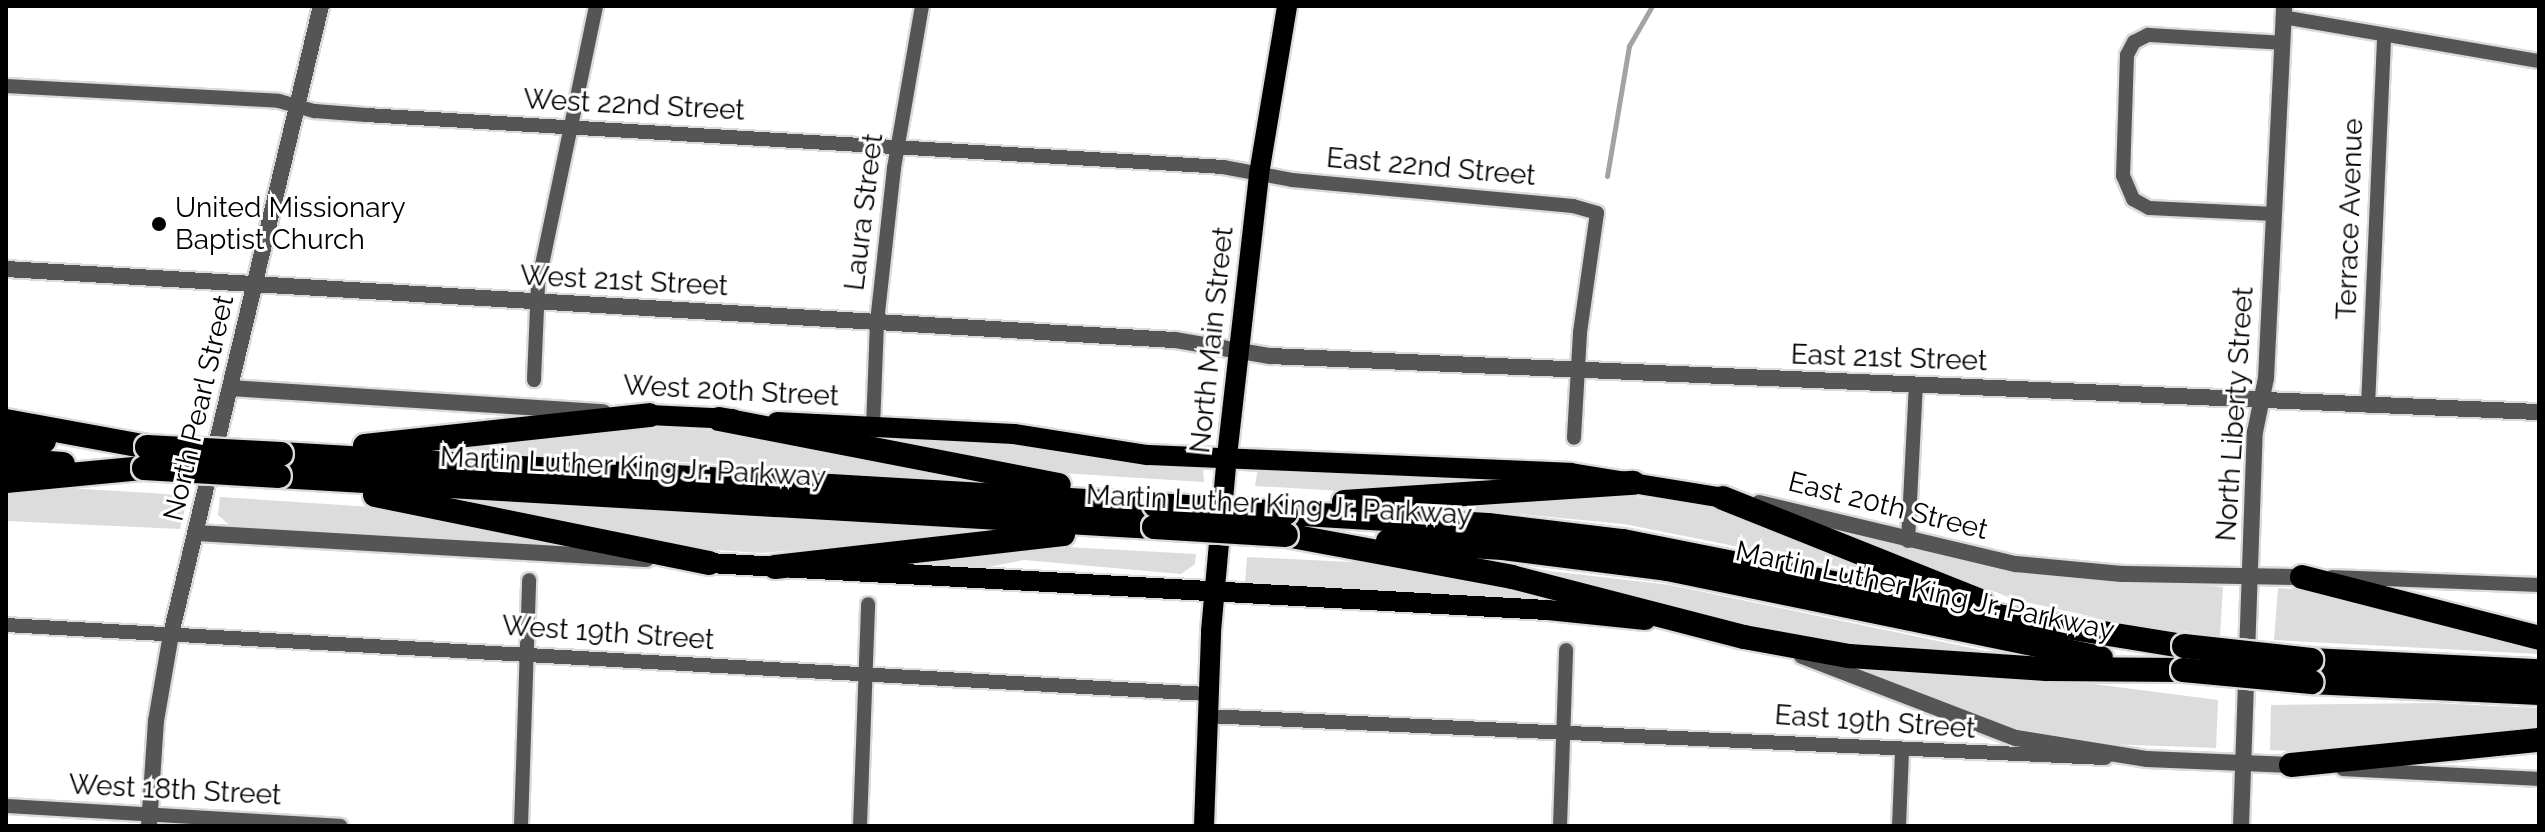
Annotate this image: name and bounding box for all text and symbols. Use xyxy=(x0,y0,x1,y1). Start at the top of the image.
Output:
street label: West 22nd Street xyxy=(522,82,746,128)
street label: Terrace Avenue xyxy=(2330,117,2370,321)
street label: Laura Street xyxy=(838,132,890,292)
street label: East 22nd Street xyxy=(1325,141,1537,193)
place label: United Missionary Baptist Church xyxy=(175,191,406,257)
marker: United Missionary Baptist Church xyxy=(150,215,168,233)
street label: North Main Street xyxy=(1183,225,1241,455)
street label: West 21st Street xyxy=(519,259,729,303)
street label: North Liberty Street xyxy=(2209,285,2261,543)
street label: North Pearl Street xyxy=(157,291,241,525)
street label: East 21st Street xyxy=(1790,338,1988,378)
street label: West 20th Street xyxy=(622,369,840,413)
street label: Martin Luther King Jr. Parkway xyxy=(438,440,828,494)
street label: East 20th Street xyxy=(1785,465,1991,547)
street label: Martin Luther King Jr. Parkway xyxy=(1084,478,1474,532)
street label: Martin Luther King Jr. Parkway xyxy=(1732,534,2118,648)
street label: West 19th Street xyxy=(501,609,715,657)
street label: East 19th Street xyxy=(1774,698,1976,746)
street label: West 18th Street xyxy=(68,768,282,812)

